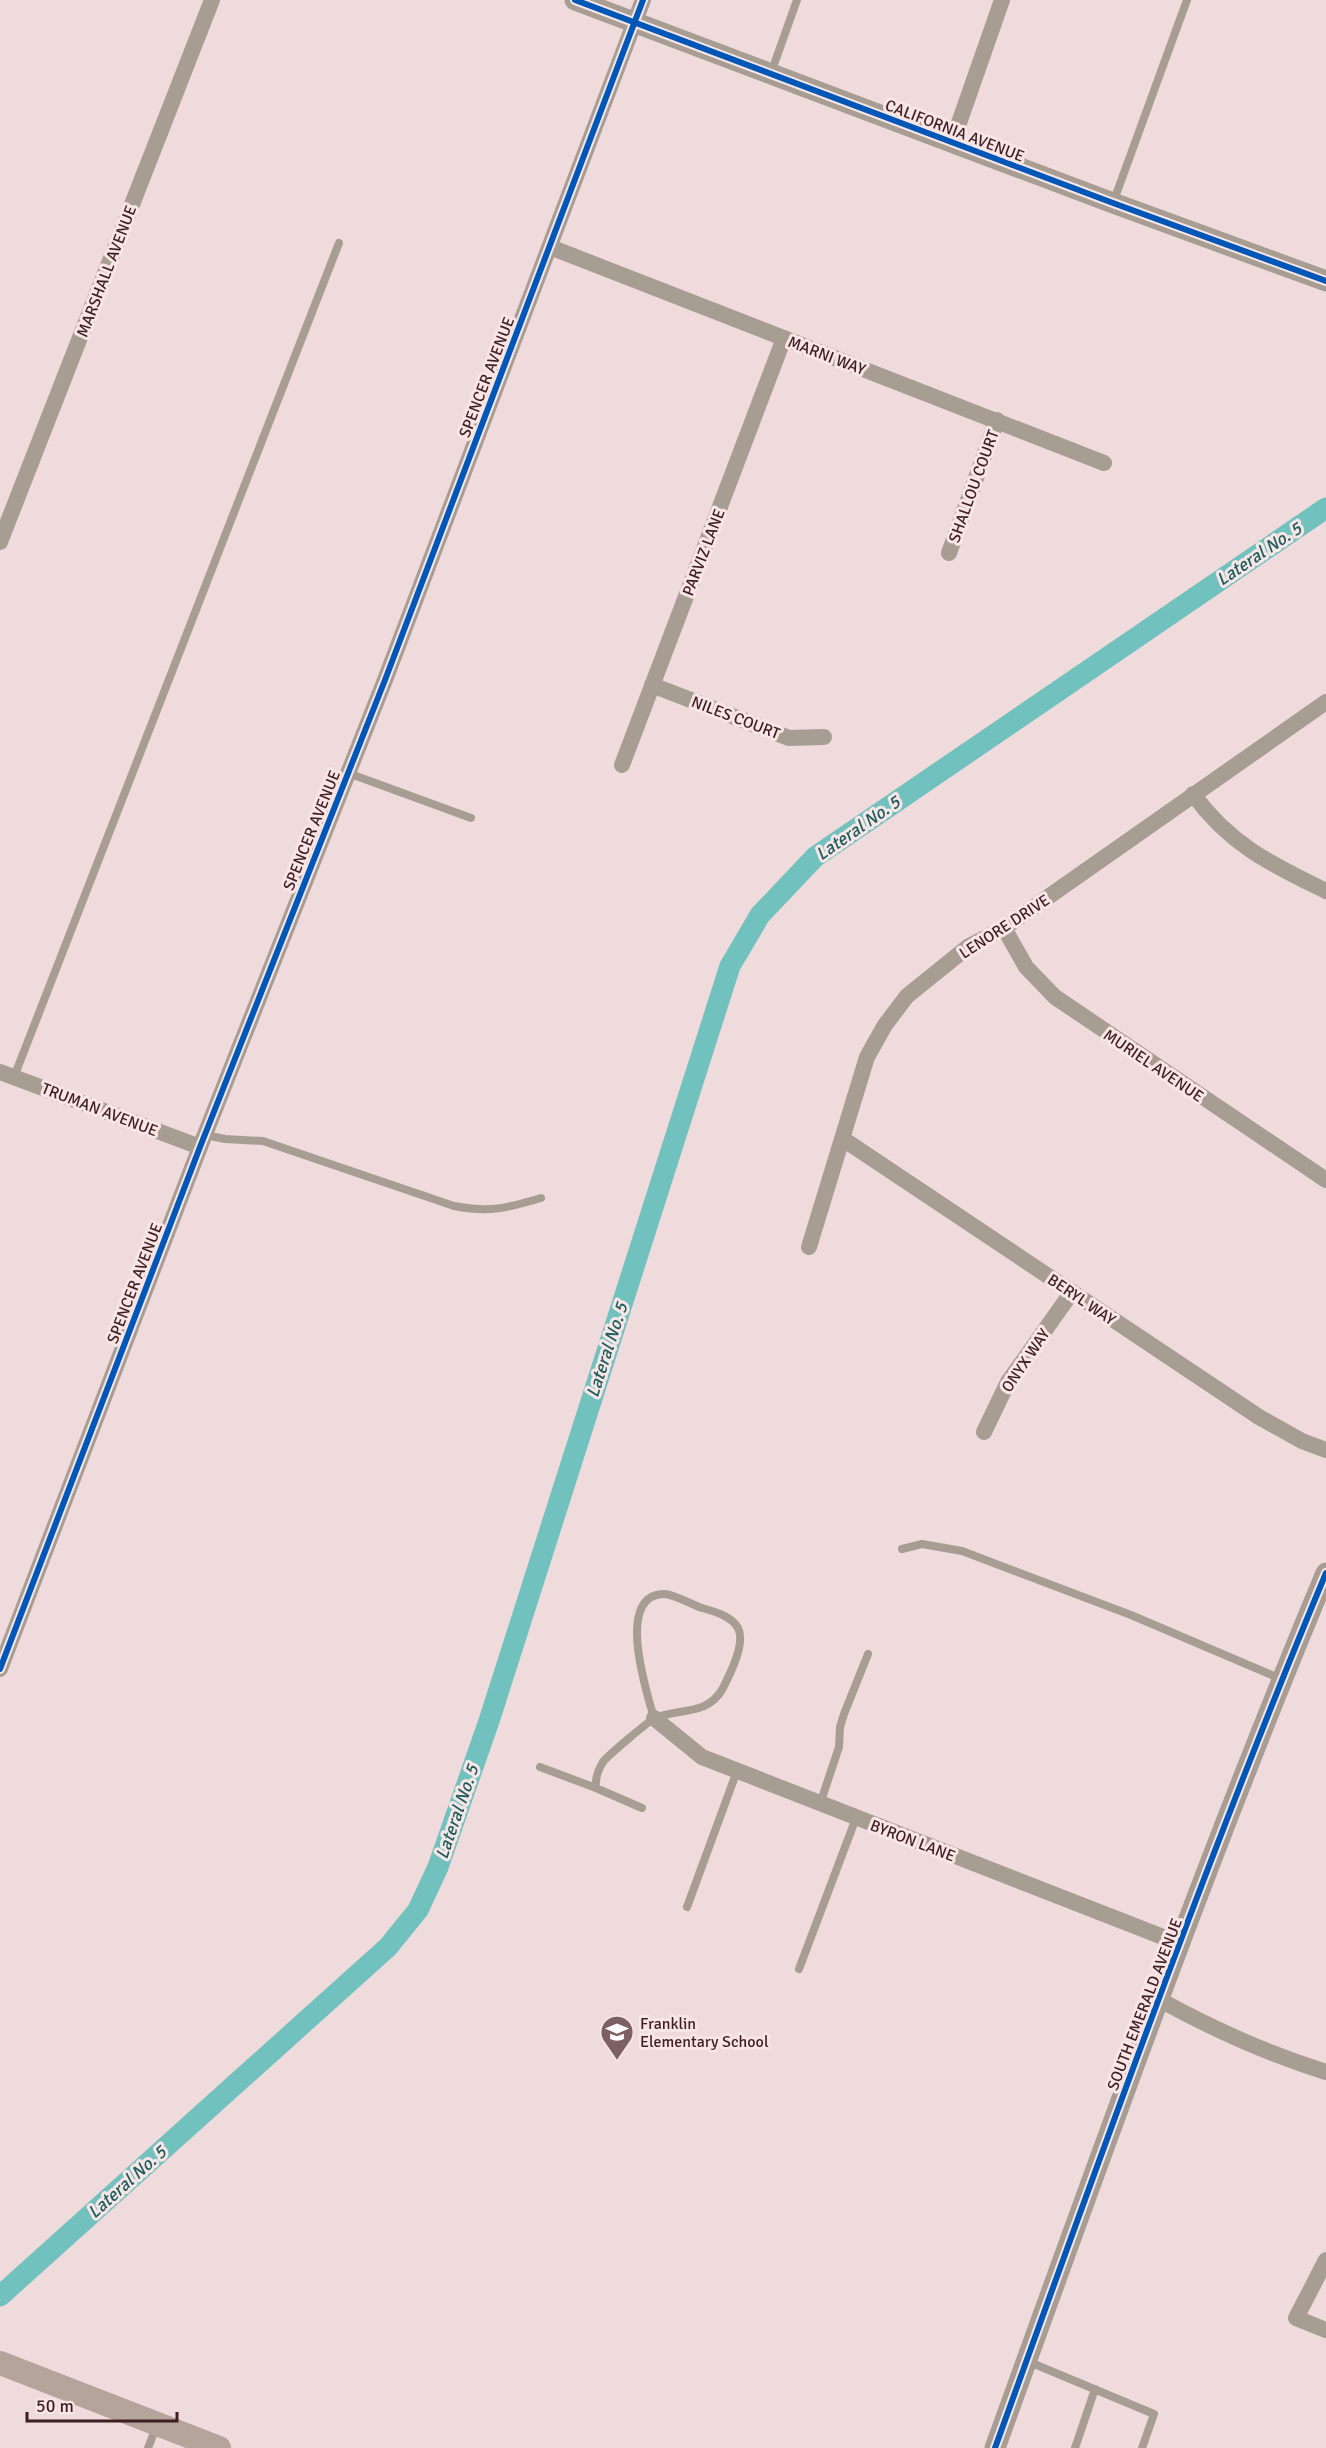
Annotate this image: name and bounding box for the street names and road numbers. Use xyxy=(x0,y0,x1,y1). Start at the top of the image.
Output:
street label: CALIFORNIA AVENUE xyxy=(882,95,1027,167)
street label: MARSHALL AVENUE xyxy=(73,203,141,340)
street label: SPENCER AVENUE xyxy=(455,314,519,441)
street label: MARNI WAY xyxy=(785,332,868,380)
street label: SHALLOU COURT xyxy=(944,427,1004,545)
street label: PARVIZ LANE xyxy=(678,506,730,599)
street label: NILES COURT xyxy=(689,692,783,744)
street label: SPENCER AVENUE xyxy=(279,767,345,893)
street label: LENORE DRIVE xyxy=(956,890,1054,963)
street label: MURIEL AVENUE xyxy=(1100,1025,1207,1107)
street label: TRUMAN AVENUE xyxy=(39,1079,161,1141)
street label: SPENCER AVENUE xyxy=(103,1220,167,1347)
street label: BERYL WAY xyxy=(1044,1270,1119,1330)
street label: ONYX WAY xyxy=(997,1325,1054,1396)
street label: BYRON LANE xyxy=(867,1816,958,1866)
street label: SOUTH EMERALD AVENUE xyxy=(1103,1916,1187,2093)

